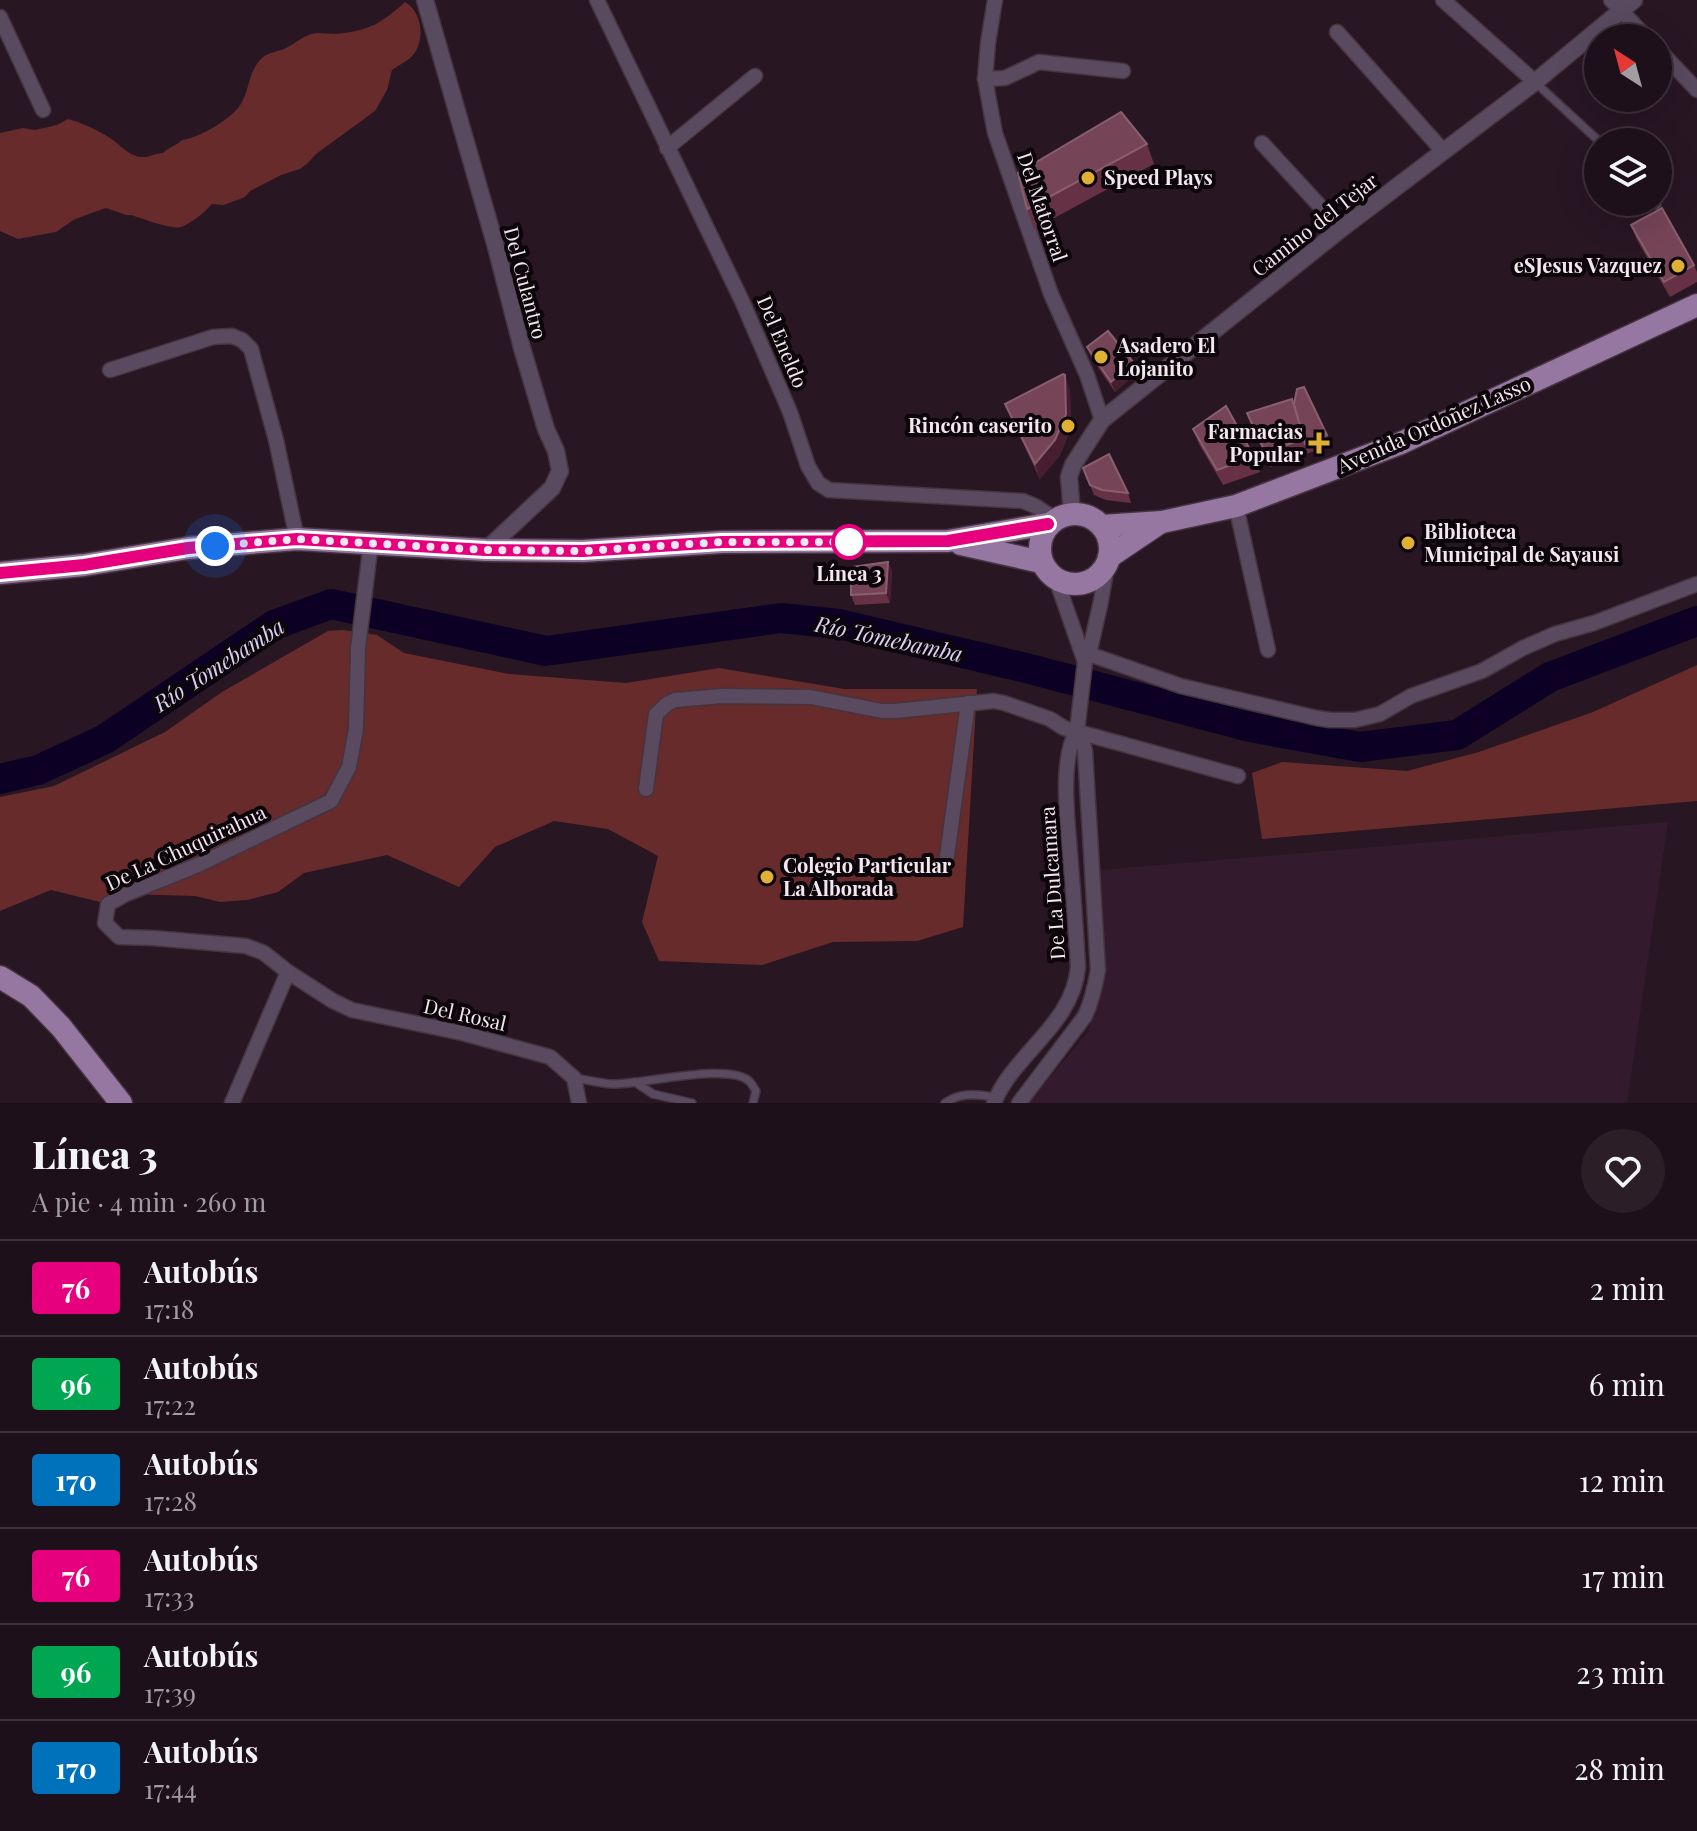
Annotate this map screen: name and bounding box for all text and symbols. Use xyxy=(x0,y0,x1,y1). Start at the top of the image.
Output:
north arrow xyxy=(1584,24,1672,112)
map controls xyxy=(1584,24,1672,216)
button: layers xyxy=(1584,128,1672,216)
street label: Del Matorral xyxy=(1012,148,1075,265)
place label: Speed Plays xyxy=(1104,163,1213,190)
street label: Camino del Tejar xyxy=(1245,166,1383,282)
marker: Speed Plays xyxy=(1079,169,1097,187)
street label: Del Culantro xyxy=(499,224,554,342)
place label: eSJesus Vazquez xyxy=(1514,251,1662,278)
marker: eSJesus Vazquez xyxy=(1669,257,1687,275)
street label: Del Eneldo xyxy=(752,291,815,392)
place label: Asadero El Lojanito xyxy=(1116,331,1216,381)
marker: Asadero El Lojanito xyxy=(1092,348,1110,366)
street label: Avenida Ordoñez Lasso xyxy=(1331,369,1535,479)
place label: Rincón caserito xyxy=(908,411,1052,438)
marker: Rincón caserito xyxy=(1059,417,1077,435)
place label: Farmacias Popular xyxy=(1208,417,1304,467)
marker: Farmacias Popular xyxy=(1310,434,1328,452)
place label: Biblioteca Municipal de Sayausi xyxy=(1424,517,1619,567)
marker: Línea 3 xyxy=(832,525,866,559)
your location xyxy=(195,526,235,566)
marker: Biblioteca Municipal de Sayausi xyxy=(1399,534,1417,552)
place label: Línea 3 xyxy=(816,559,882,586)
water label: Río Tomebamba xyxy=(812,608,966,668)
water label: Río Tomebamba xyxy=(146,611,290,718)
street label: De La Chuquirahua xyxy=(101,798,270,896)
street label: De La Dulcamara xyxy=(1033,805,1070,961)
place label: Colegio Particular La Alborada xyxy=(783,851,952,901)
marker: Colegio Particular La Alborada xyxy=(758,868,776,886)
street label: Del Rosal xyxy=(421,991,509,1036)
text: Línea 3 xyxy=(32,1128,158,1179)
button: heart xyxy=(1581,1129,1665,1213)
text: A pie · 4 min · 260 m xyxy=(32,1184,266,1219)
text: Autobús xyxy=(144,1251,258,1291)
text: 2 min xyxy=(1590,1268,1665,1308)
text: 76 xyxy=(62,1269,90,1306)
text: 17:18 xyxy=(144,1291,194,1326)
text: Autobús xyxy=(144,1347,258,1387)
text: 6 min xyxy=(1589,1364,1665,1404)
text: 96 xyxy=(60,1365,92,1402)
text: 17:22 xyxy=(144,1387,196,1422)
text: Autobús xyxy=(144,1443,258,1483)
text: 12 min xyxy=(1579,1460,1665,1500)
text: 170 xyxy=(55,1461,97,1498)
text: 17:28 xyxy=(144,1483,197,1518)
text: Autobús xyxy=(144,1539,258,1579)
text: 17 min xyxy=(1581,1556,1665,1596)
text: 76 xyxy=(62,1557,90,1594)
text: 17:33 xyxy=(144,1579,195,1614)
text: Autobús xyxy=(144,1635,258,1675)
text: 23 min xyxy=(1576,1652,1665,1692)
text: 96 xyxy=(60,1653,92,1690)
text: 17:39 xyxy=(144,1675,196,1710)
text: Autobús xyxy=(144,1731,258,1771)
text: 28 min xyxy=(1574,1748,1665,1788)
text: 170 xyxy=(55,1749,97,1786)
text: 17:44 xyxy=(144,1771,197,1806)

